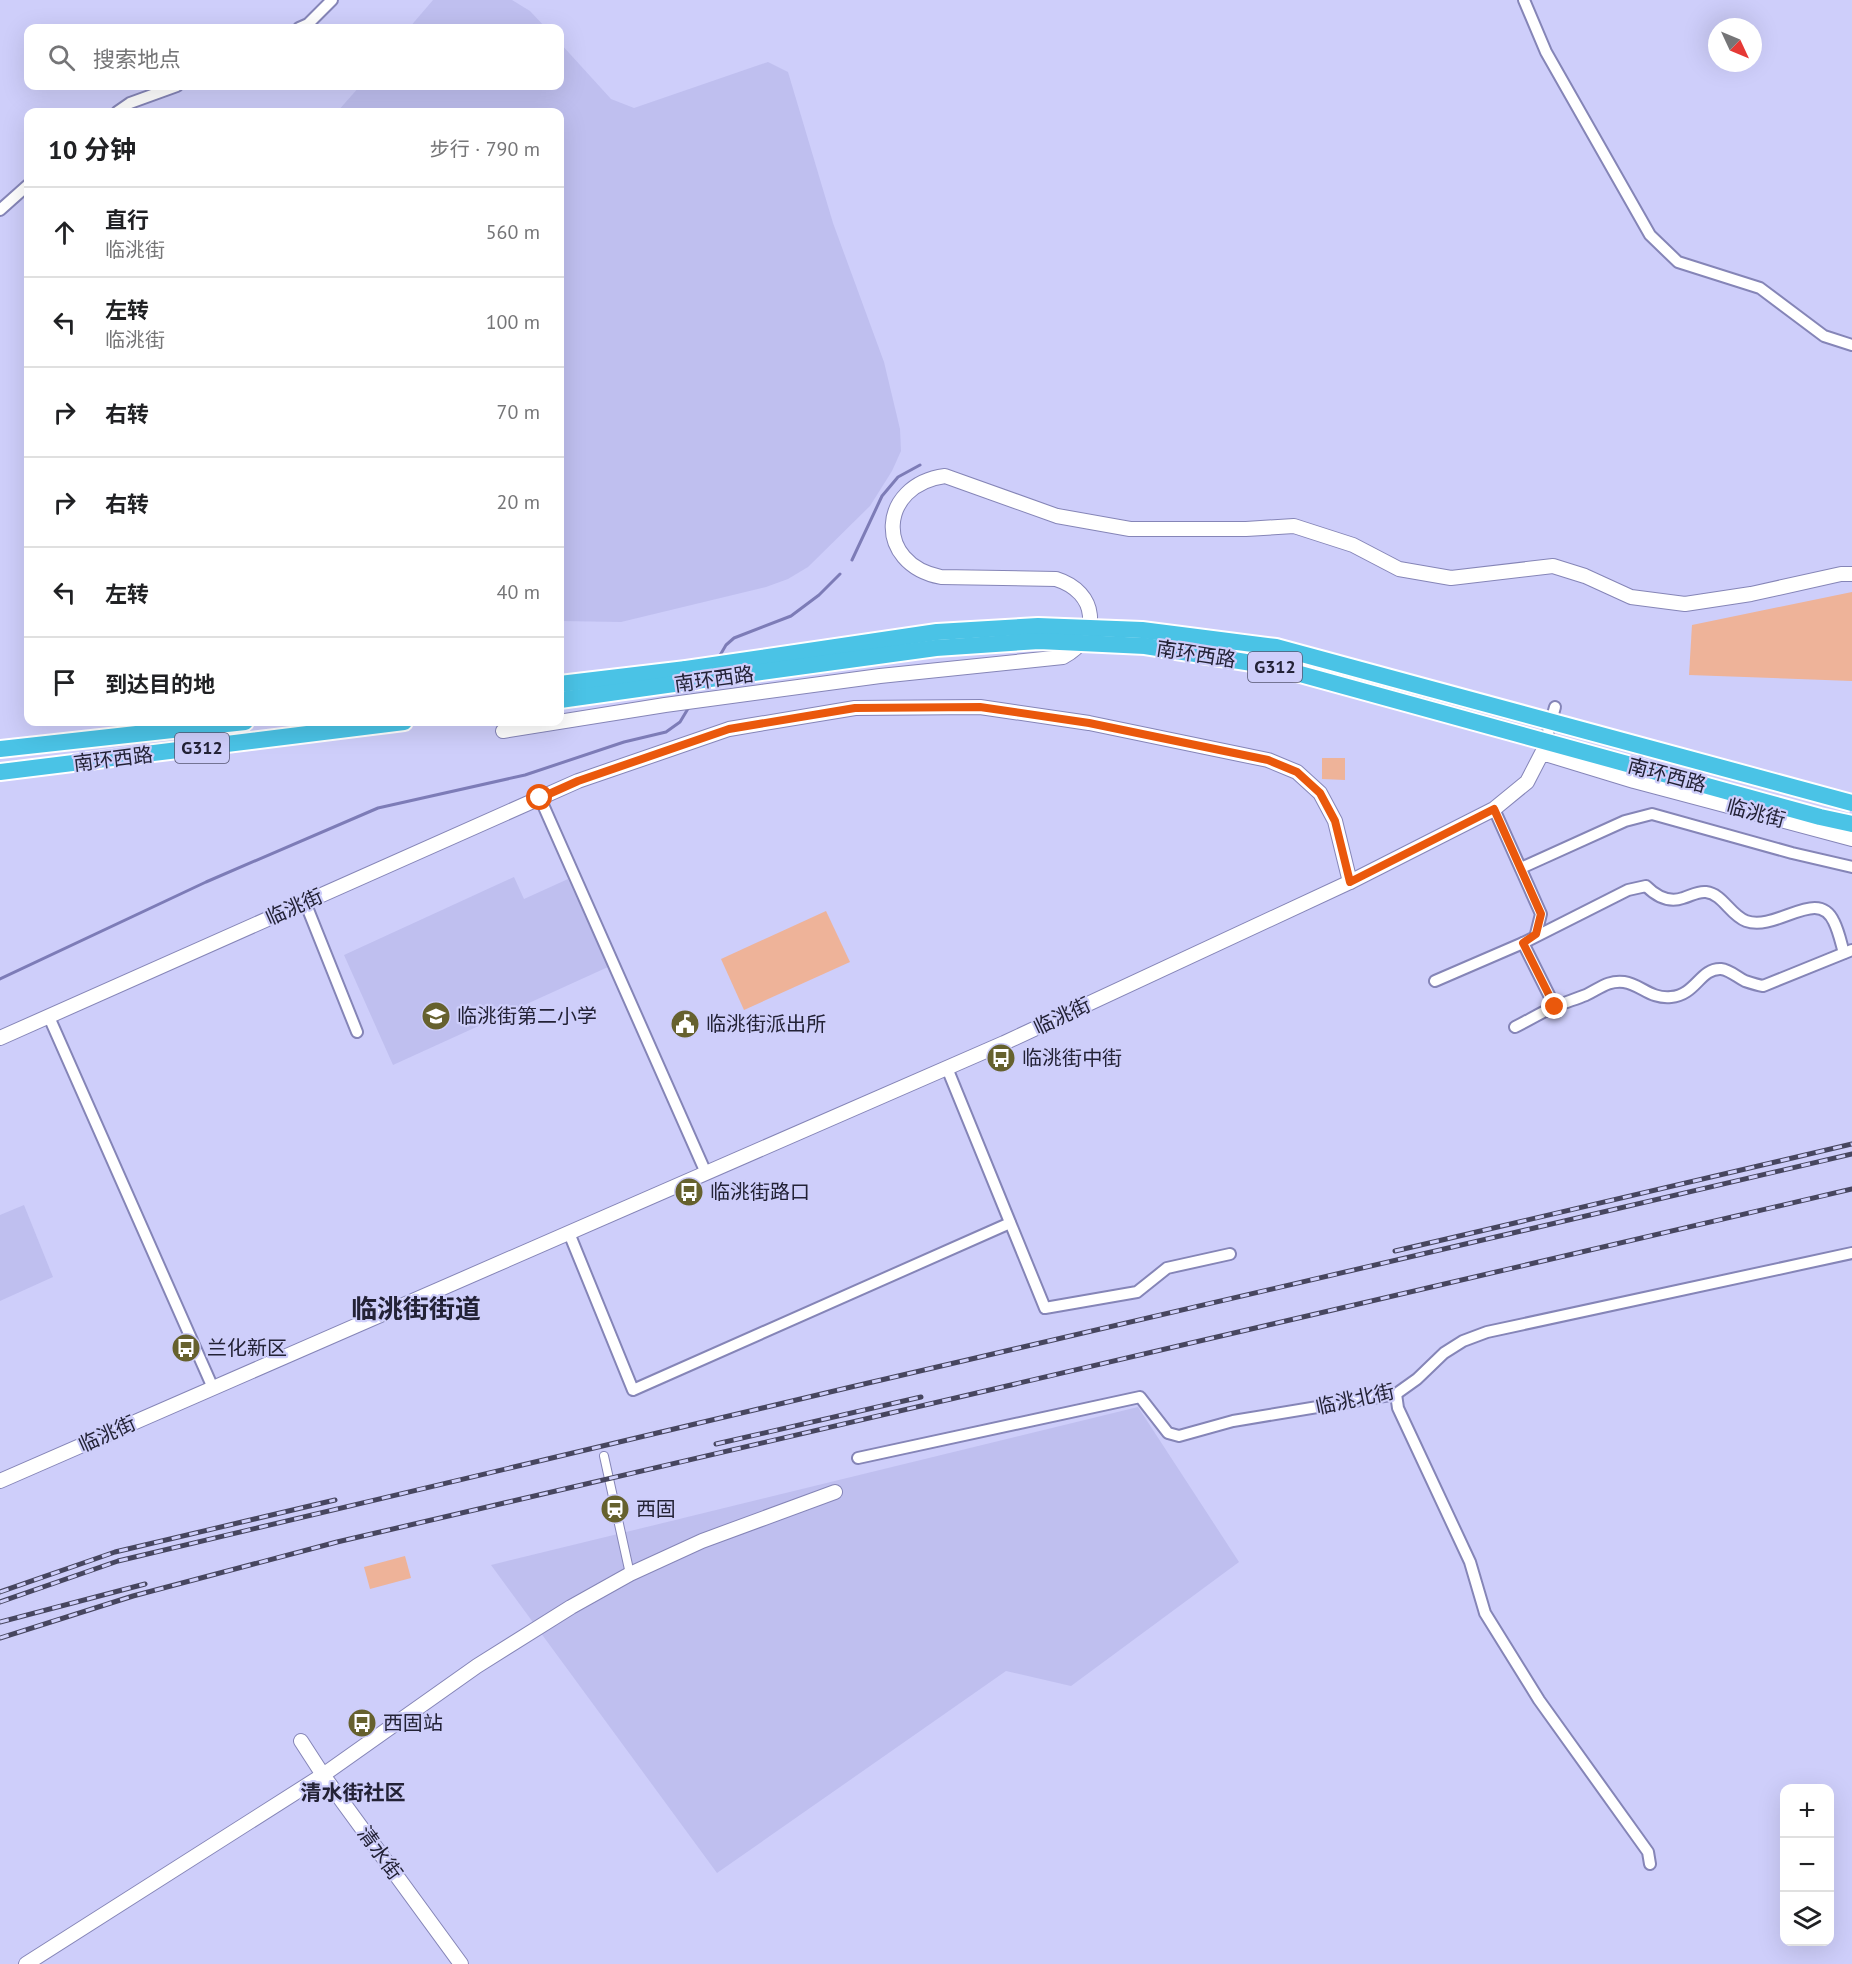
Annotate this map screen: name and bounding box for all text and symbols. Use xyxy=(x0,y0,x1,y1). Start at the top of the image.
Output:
north arrow xyxy=(1708,18,1762,72)
search box xyxy=(24,24,564,90)
icon: search xyxy=(45,41,78,74)
text: 搜索地点 xyxy=(93,45,181,73)
text: 10 分钟 xyxy=(48,133,136,166)
text: 步行 · 790 m xyxy=(430,136,540,162)
text: 直行 xyxy=(105,206,149,234)
icon: ahead xyxy=(48,216,81,249)
text: 560 m xyxy=(486,219,540,245)
text: 临洮街 xyxy=(105,237,165,263)
text: 左转 xyxy=(105,296,149,324)
icon: left xyxy=(48,306,81,339)
text: 100 m xyxy=(486,309,540,335)
text: 临洮街 xyxy=(105,327,165,353)
icon: right xyxy=(48,396,81,429)
text: 70 m xyxy=(497,399,540,425)
text: 右转 xyxy=(105,400,149,428)
icon: right xyxy=(48,486,81,519)
text: 20 m xyxy=(497,489,540,515)
text: 右转 xyxy=(105,490,149,518)
icon: left xyxy=(48,576,81,609)
text: 40 m xyxy=(497,579,540,605)
text: 左转 xyxy=(105,580,149,608)
street label: 南环西路 xyxy=(1154,635,1238,673)
road number: G312 xyxy=(1248,652,1302,682)
street label: 南环西路 xyxy=(673,661,755,697)
icon: arrive xyxy=(48,666,81,699)
text: 到达目的地 xyxy=(105,670,215,698)
road number: G312 xyxy=(175,733,229,763)
street label: 南环西路 xyxy=(72,741,154,777)
street label: 南环西路 xyxy=(1625,752,1709,798)
route start xyxy=(526,784,552,810)
street label: 临洮街 xyxy=(1724,793,1788,833)
street label: 临洮街 xyxy=(261,883,327,931)
street label: 临洮街 xyxy=(1029,992,1095,1040)
route end xyxy=(1541,993,1567,1019)
school or university icon: 临洮街第二小学 xyxy=(420,1000,452,1032)
place label: 临洮街第二小学 xyxy=(457,1003,597,1029)
public building icon: 临洮街派出所 xyxy=(669,1008,701,1040)
place label: 临洮街派出所 xyxy=(706,1011,826,1037)
bus stop icon: 临洮街中街 xyxy=(985,1042,1017,1074)
place label: 临洮街中街 xyxy=(1022,1045,1122,1071)
bus stop icon: 临洮街路口 xyxy=(673,1176,705,1208)
place label: 临洮街路口 xyxy=(710,1179,810,1205)
district label: 临洮街街道 xyxy=(351,1292,481,1325)
bus stop icon: 兰化新区 xyxy=(170,1332,202,1364)
place label: 兰化新区 xyxy=(207,1335,287,1361)
street label: 临洮北街 xyxy=(1313,1378,1397,1420)
street label: 临洮街 xyxy=(74,1410,140,1458)
station icon: 西固 xyxy=(599,1493,631,1525)
place label: 西固 xyxy=(636,1496,676,1522)
bus stop icon: 西固站 xyxy=(346,1707,378,1739)
place label: 西固站 xyxy=(383,1710,443,1736)
district label: 清水街社区 xyxy=(301,1779,406,1806)
map controls xyxy=(1780,1784,1834,1946)
button: + xyxy=(1780,1784,1834,1838)
street label: 清水街 xyxy=(352,1821,408,1885)
button: − xyxy=(1780,1838,1834,1892)
button: layers xyxy=(1780,1892,1834,1946)

